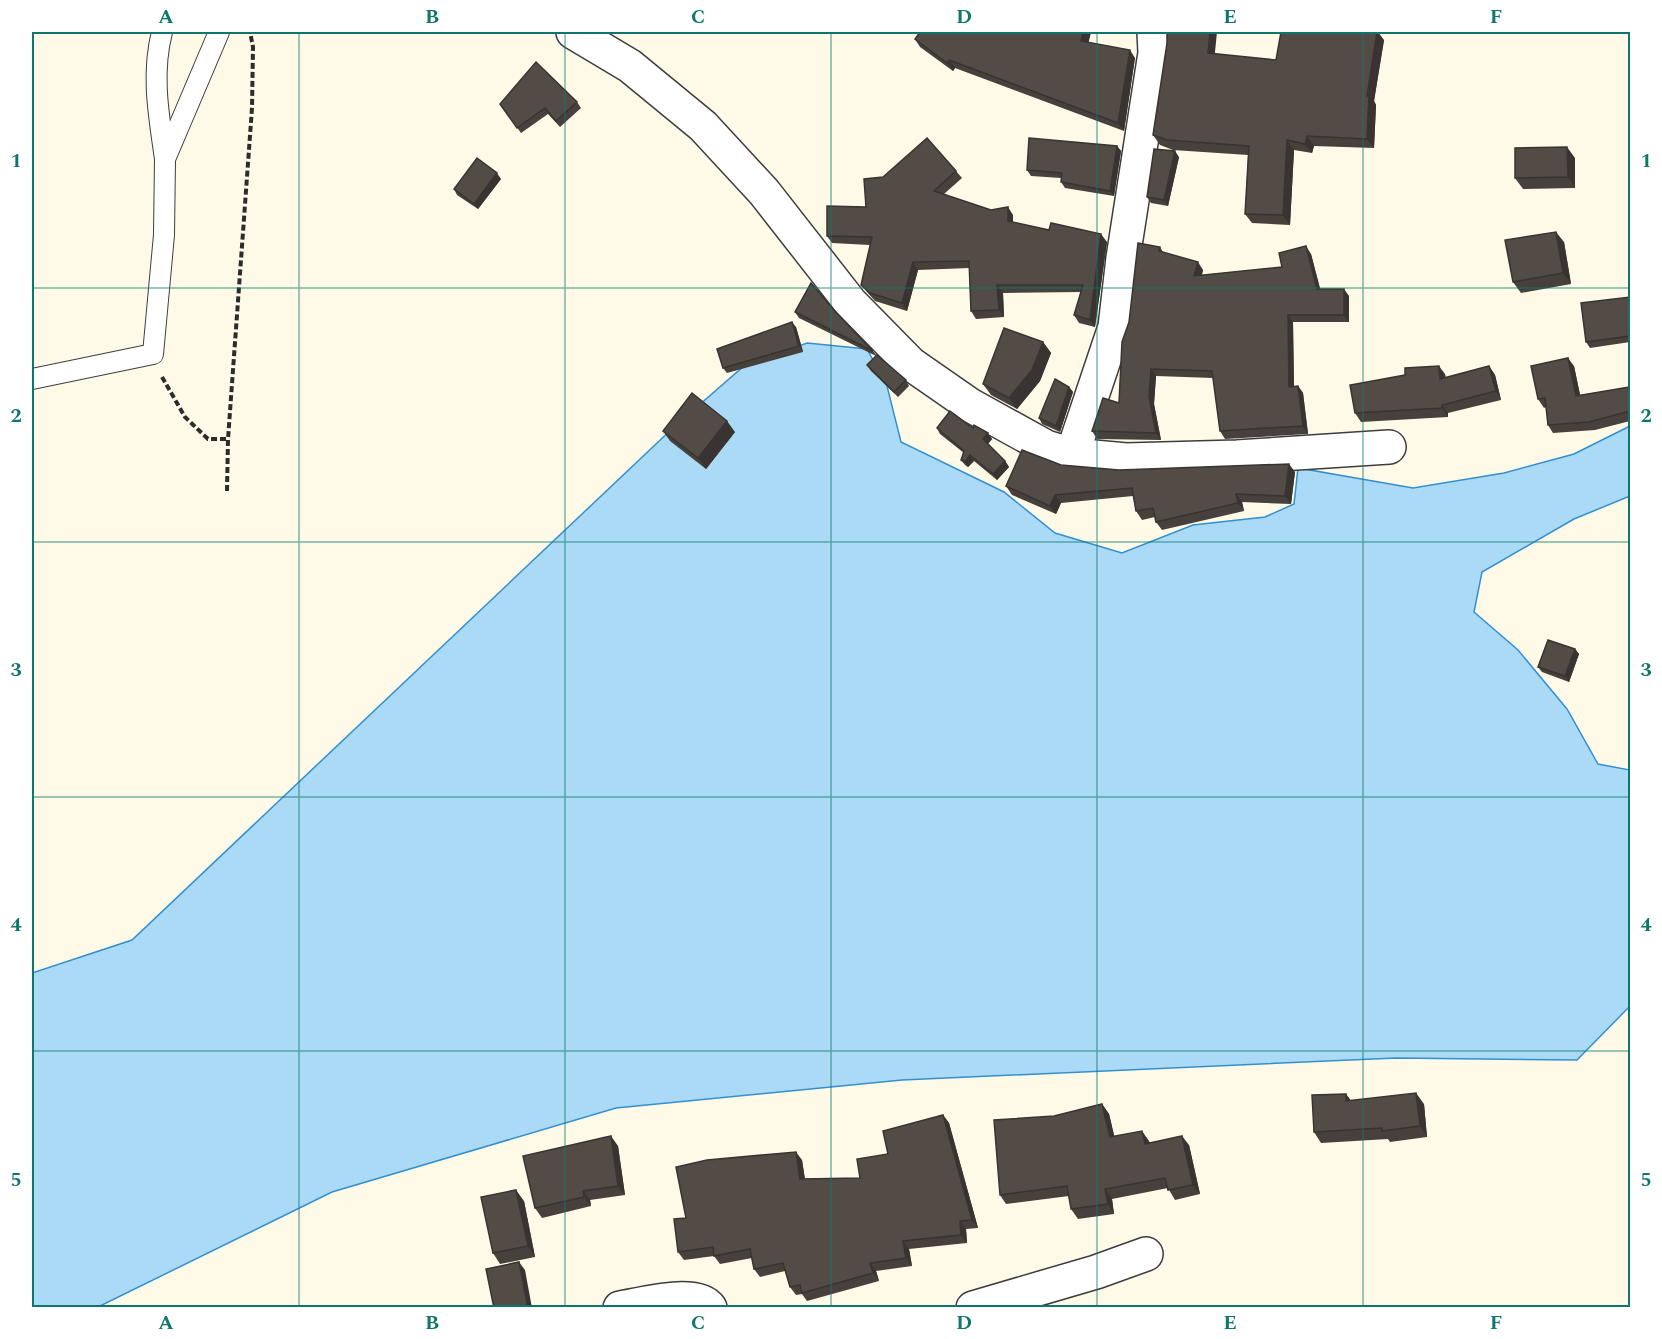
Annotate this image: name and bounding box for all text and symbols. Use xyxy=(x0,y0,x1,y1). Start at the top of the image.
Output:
text: A xyxy=(158,2,174,32)
text: B xyxy=(425,2,439,32)
text: C xyxy=(691,2,705,32)
text: D xyxy=(956,2,972,32)
text: E xyxy=(1223,2,1237,32)
text: F xyxy=(1490,2,1502,32)
text: 1 xyxy=(10,146,22,176)
text: 1 xyxy=(1640,146,1652,176)
text: 2 xyxy=(10,401,22,431)
text: 2 xyxy=(1640,401,1652,431)
text: 3 xyxy=(10,655,22,685)
text: 3 xyxy=(1640,655,1652,685)
text: 4 xyxy=(10,910,22,940)
text: 4 xyxy=(1640,910,1652,940)
text: 5 xyxy=(10,1165,22,1195)
text: 5 xyxy=(1640,1165,1652,1195)
text: A xyxy=(158,1308,174,1338)
text: B xyxy=(425,1308,439,1338)
text: C xyxy=(691,1308,705,1338)
text: D xyxy=(956,1308,972,1338)
text: E xyxy=(1223,1308,1237,1338)
text: F xyxy=(1490,1308,1502,1338)

